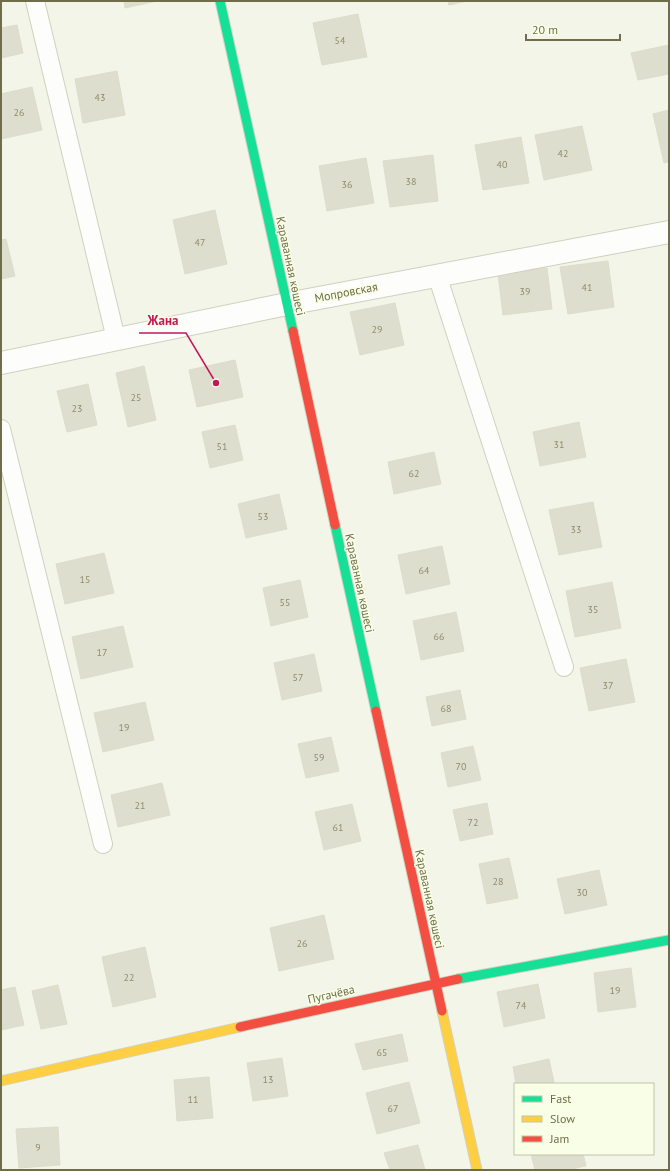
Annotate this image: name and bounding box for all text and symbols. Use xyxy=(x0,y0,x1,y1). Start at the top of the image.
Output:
scale bar xyxy=(526,16,620,42)
text: 20 m xyxy=(532,22,558,37)
house number: 54 xyxy=(335,34,346,47)
house number: 43 xyxy=(95,91,105,104)
house number: 26 xyxy=(14,106,24,119)
house number: 42 xyxy=(558,147,568,160)
house number: 40 xyxy=(497,158,508,171)
house number: 38 xyxy=(406,175,416,188)
house number: 36 xyxy=(342,178,352,191)
street label: Караванная көшесі xyxy=(273,215,309,317)
house number: 47 xyxy=(195,236,205,249)
street label: Мопровская xyxy=(313,279,379,305)
house number: 41 xyxy=(582,281,592,294)
house number: 39 xyxy=(520,285,530,298)
callout: Жана xyxy=(139,308,186,333)
text: Жана xyxy=(147,312,178,329)
house number: 29 xyxy=(372,323,382,336)
house number: 25 xyxy=(131,391,141,404)
house number: 23 xyxy=(72,402,82,415)
house number: 31 xyxy=(554,438,564,451)
house number: 51 xyxy=(217,440,227,453)
house number: 62 xyxy=(409,467,419,480)
house number: 53 xyxy=(258,510,268,523)
house number: 33 xyxy=(571,523,581,536)
street label: Караванная көшесі xyxy=(342,532,378,634)
house number: 64 xyxy=(419,564,430,577)
house number: 15 xyxy=(80,573,90,586)
house number: 55 xyxy=(280,596,290,609)
house number: 35 xyxy=(588,603,598,616)
house number: 66 xyxy=(434,630,444,643)
house number: 17 xyxy=(97,646,107,659)
house number: 57 xyxy=(293,671,303,684)
house number: 37 xyxy=(603,679,613,692)
house number: 68 xyxy=(441,702,451,715)
house number: 19 xyxy=(119,721,129,734)
house number: 59 xyxy=(314,751,324,764)
house number: 70 xyxy=(456,760,467,773)
house number: 21 xyxy=(135,799,145,812)
house number: 72 xyxy=(468,816,478,829)
house number: 61 xyxy=(333,821,343,834)
street label: Караванная көшесі xyxy=(412,848,448,950)
house number: 28 xyxy=(493,875,503,888)
house number: 30 xyxy=(577,886,588,899)
house number: 26 xyxy=(297,937,307,950)
house number: 22 xyxy=(124,971,134,984)
street label: Пугачёва xyxy=(306,981,356,1007)
house number: 19 xyxy=(610,984,620,997)
house number: 74 xyxy=(516,999,527,1012)
house number: 65 xyxy=(377,1046,387,1059)
house number: 13 xyxy=(263,1073,273,1086)
legend xyxy=(514,1083,654,1155)
text: Fast xyxy=(550,1091,571,1106)
house number: 11 xyxy=(188,1093,198,1106)
house number: 67 xyxy=(388,1102,398,1115)
text: Slow xyxy=(550,1111,575,1126)
text: Jam xyxy=(549,1131,569,1146)
house number: 9 xyxy=(35,1141,41,1154)

